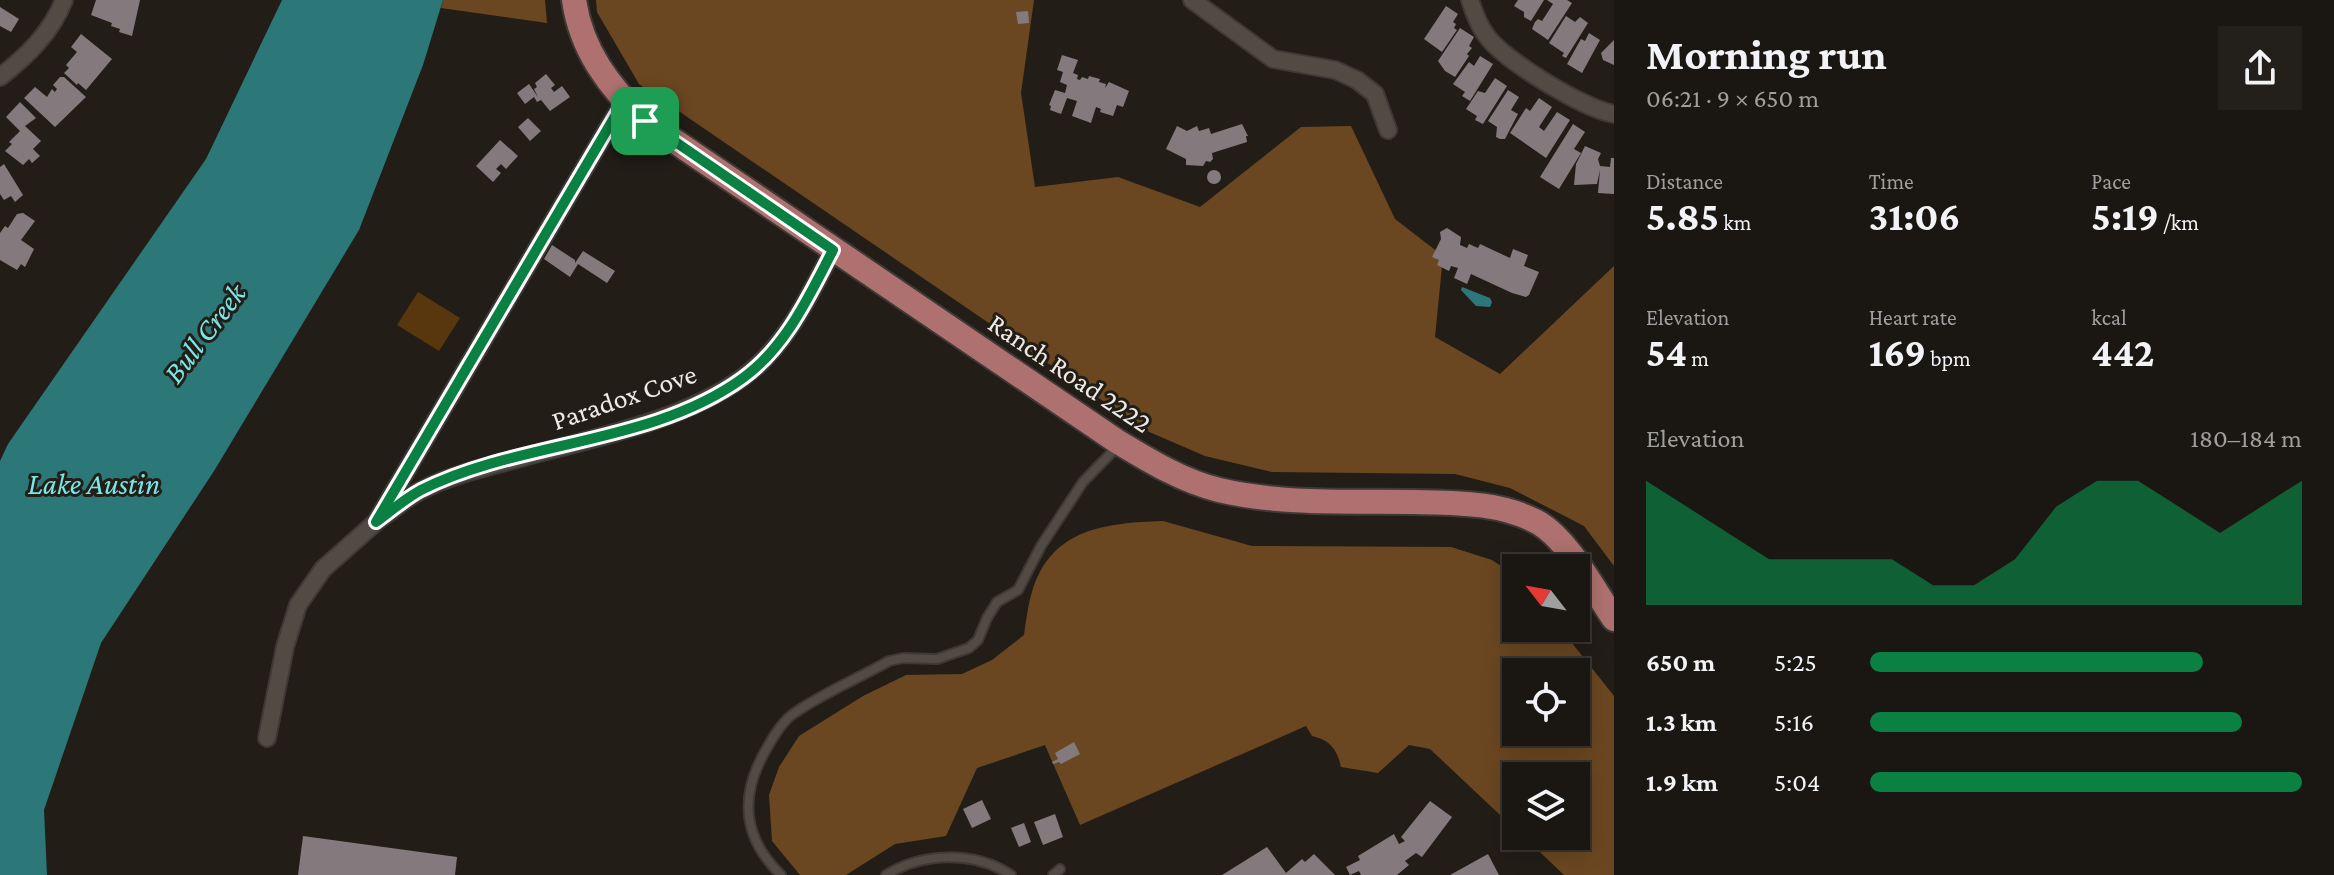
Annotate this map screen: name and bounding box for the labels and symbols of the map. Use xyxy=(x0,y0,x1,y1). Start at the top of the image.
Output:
pin xyxy=(611,87,679,155)
water label: Bull Creek xyxy=(156,276,253,389)
street label: Ranch Road 2222 xyxy=(983,307,1157,439)
street label: Paradox Cove xyxy=(548,358,700,436)
water label: Lake Austin xyxy=(28,467,160,500)
north arrow xyxy=(1502,554,1590,642)

